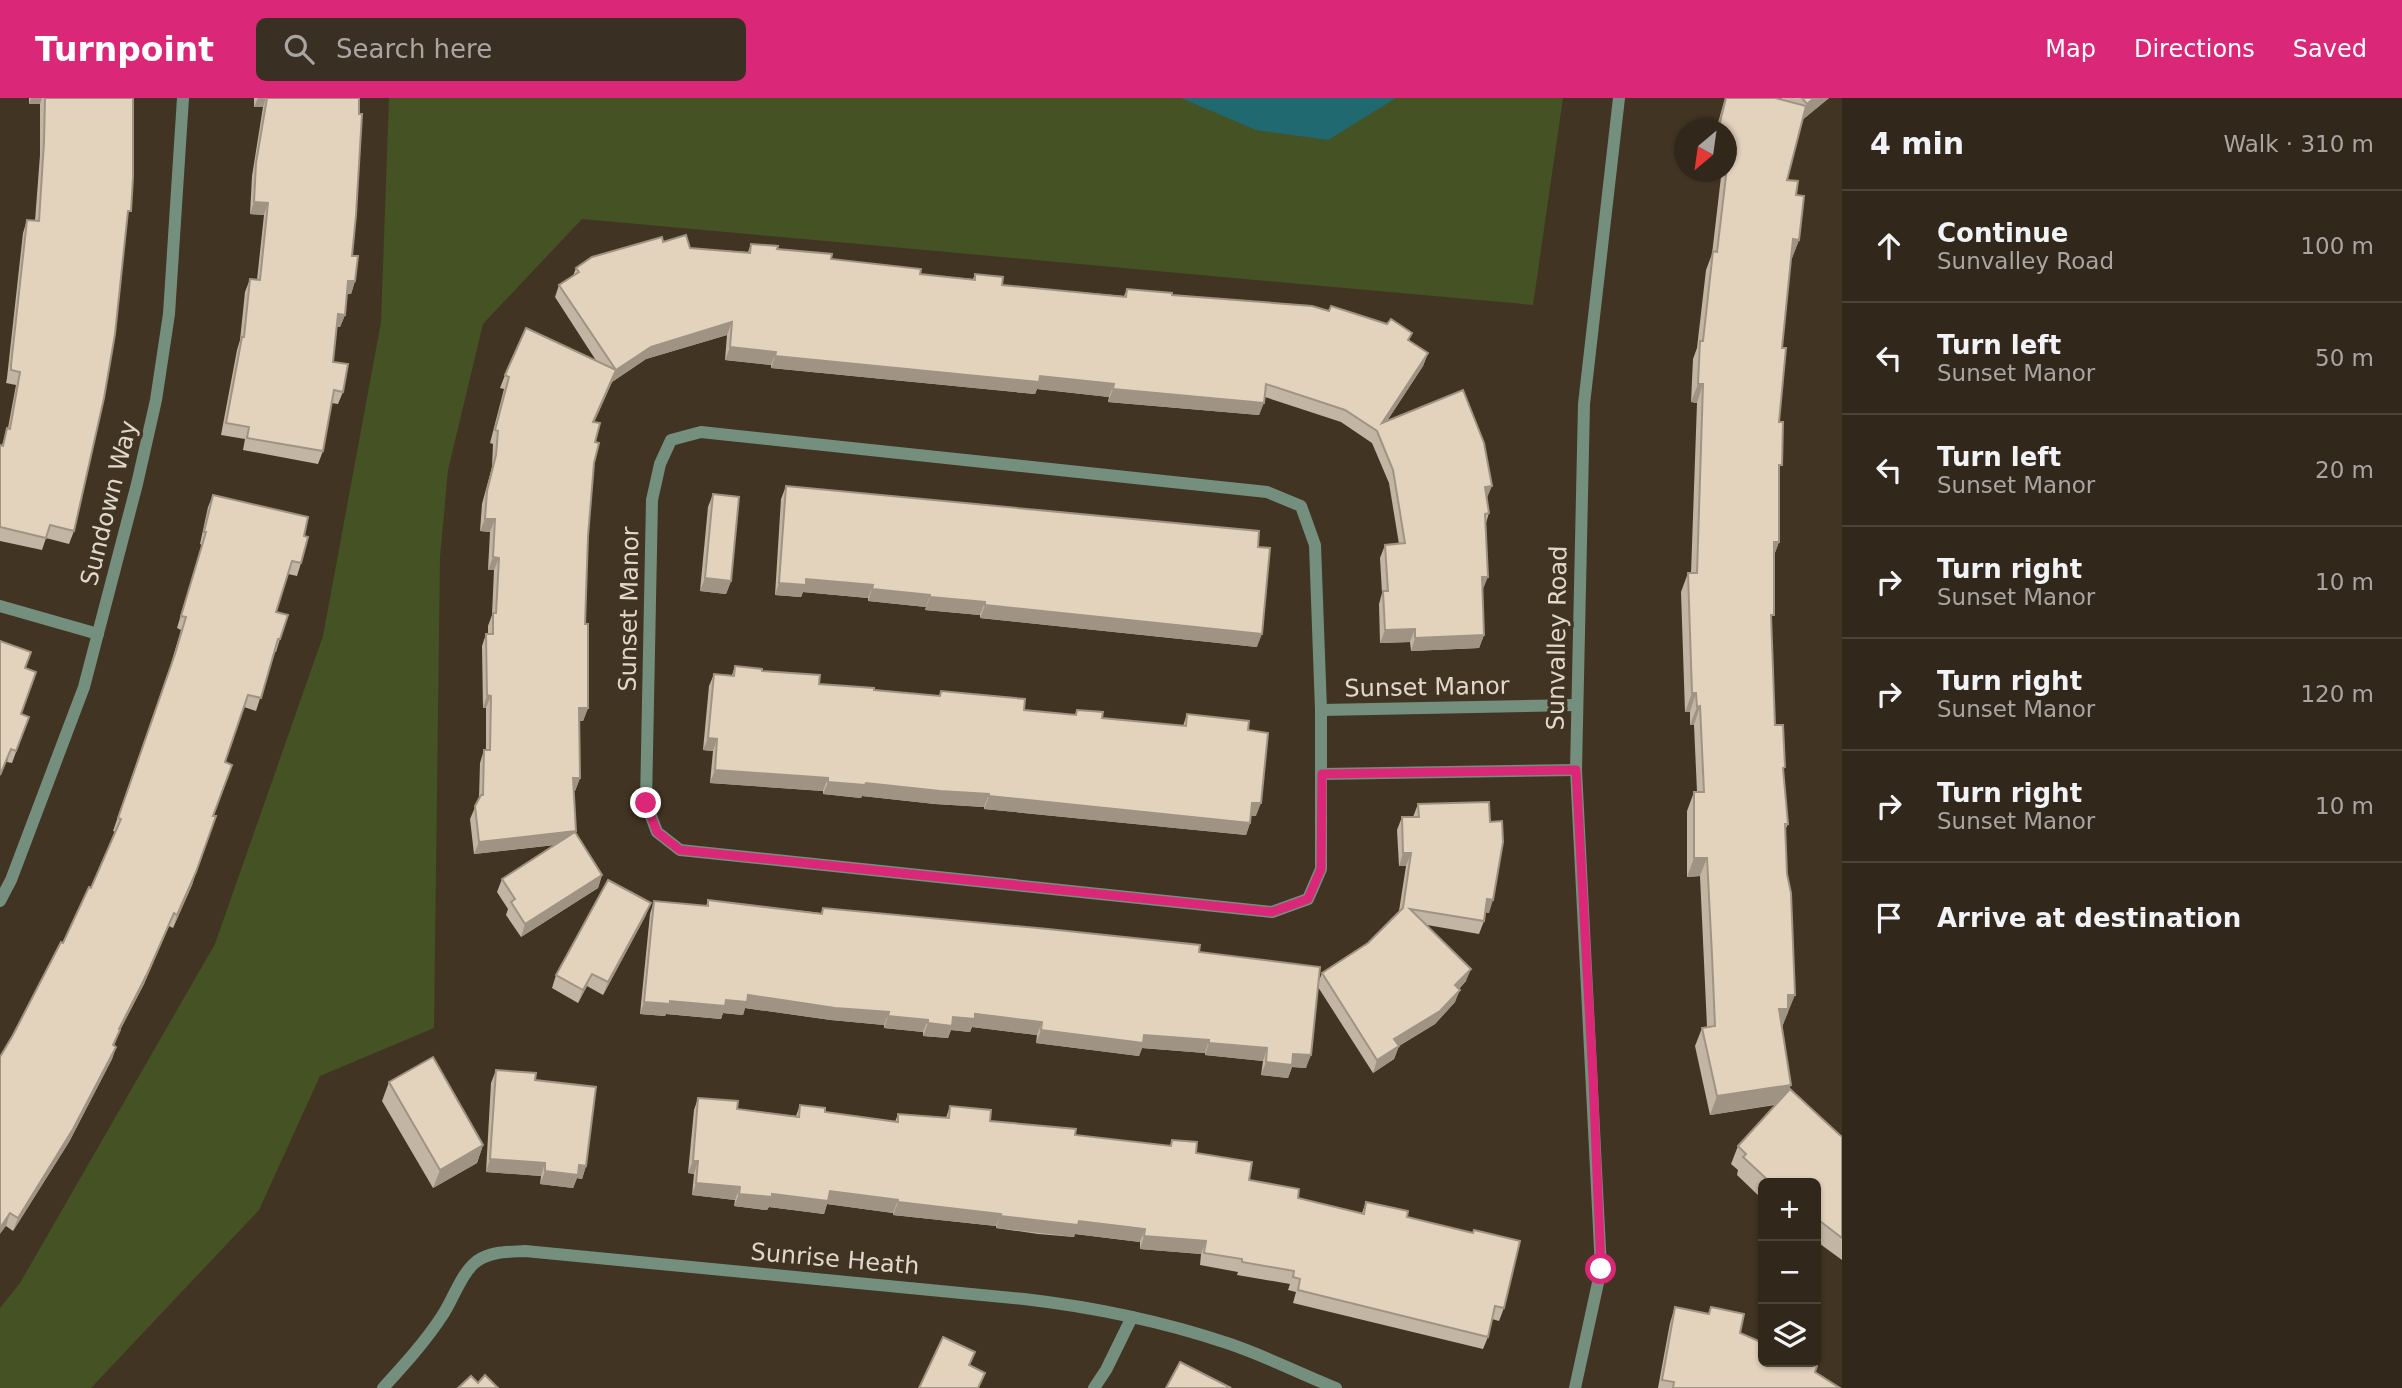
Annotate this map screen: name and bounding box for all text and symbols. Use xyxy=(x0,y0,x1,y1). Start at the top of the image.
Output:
search box xyxy=(256,18,746,81)
text: Turnpoint xyxy=(35,30,214,69)
icon: search xyxy=(280,30,318,68)
text: Search here xyxy=(336,34,492,64)
text: Map xyxy=(2045,35,2096,63)
text: Directions xyxy=(2134,35,2255,63)
text: Saved xyxy=(2293,35,2367,63)
north arrow xyxy=(1674,119,1737,182)
text: 4 min xyxy=(1870,126,1964,161)
text: Walk · 310 m xyxy=(2223,131,2374,157)
text: Continue xyxy=(1937,218,2068,248)
icon: ahead xyxy=(1870,227,1908,265)
text: 100 m xyxy=(2300,233,2374,259)
text: Sunvalley Road xyxy=(1937,248,2114,274)
text: Turn left xyxy=(1937,330,2061,360)
icon: left xyxy=(1870,339,1908,377)
text: 50 m xyxy=(2315,345,2374,371)
text: Sunset Manor xyxy=(1937,360,2095,386)
street label: Sundown Way xyxy=(75,418,143,588)
text: Turn left xyxy=(1937,442,2061,472)
icon: left xyxy=(1870,451,1908,489)
text: 20 m xyxy=(2315,457,2374,483)
text: Sunset Manor xyxy=(1937,472,2095,498)
street label: Sunset Manor xyxy=(614,526,644,692)
street label: Sunvalley Road xyxy=(1541,545,1573,731)
text: Turn right xyxy=(1937,554,2082,584)
icon: right xyxy=(1870,563,1908,601)
text: 10 m xyxy=(2315,569,2374,595)
text: Sunset Manor xyxy=(1937,584,2095,610)
text: Turn right xyxy=(1937,666,2082,696)
street label: Sunset Manor xyxy=(1344,672,1510,702)
icon: right xyxy=(1870,675,1908,713)
text: 120 m xyxy=(2300,681,2374,707)
text: Sunset Manor xyxy=(1937,696,2095,722)
text: Turn right xyxy=(1937,778,2082,808)
route end xyxy=(630,787,661,818)
icon: right xyxy=(1870,787,1908,825)
text: 10 m xyxy=(2315,793,2374,819)
text: Sunset Manor xyxy=(1937,808,2095,834)
icon: arrive xyxy=(1870,899,1908,937)
text: Arrive at destination xyxy=(1937,903,2241,933)
map controls xyxy=(1758,1178,1821,1367)
button: + xyxy=(1758,1178,1821,1241)
street label: Sunrise Heath xyxy=(749,1238,921,1280)
button: − xyxy=(1758,1241,1821,1304)
route start xyxy=(1585,1253,1616,1284)
button: layers xyxy=(1758,1304,1821,1367)

